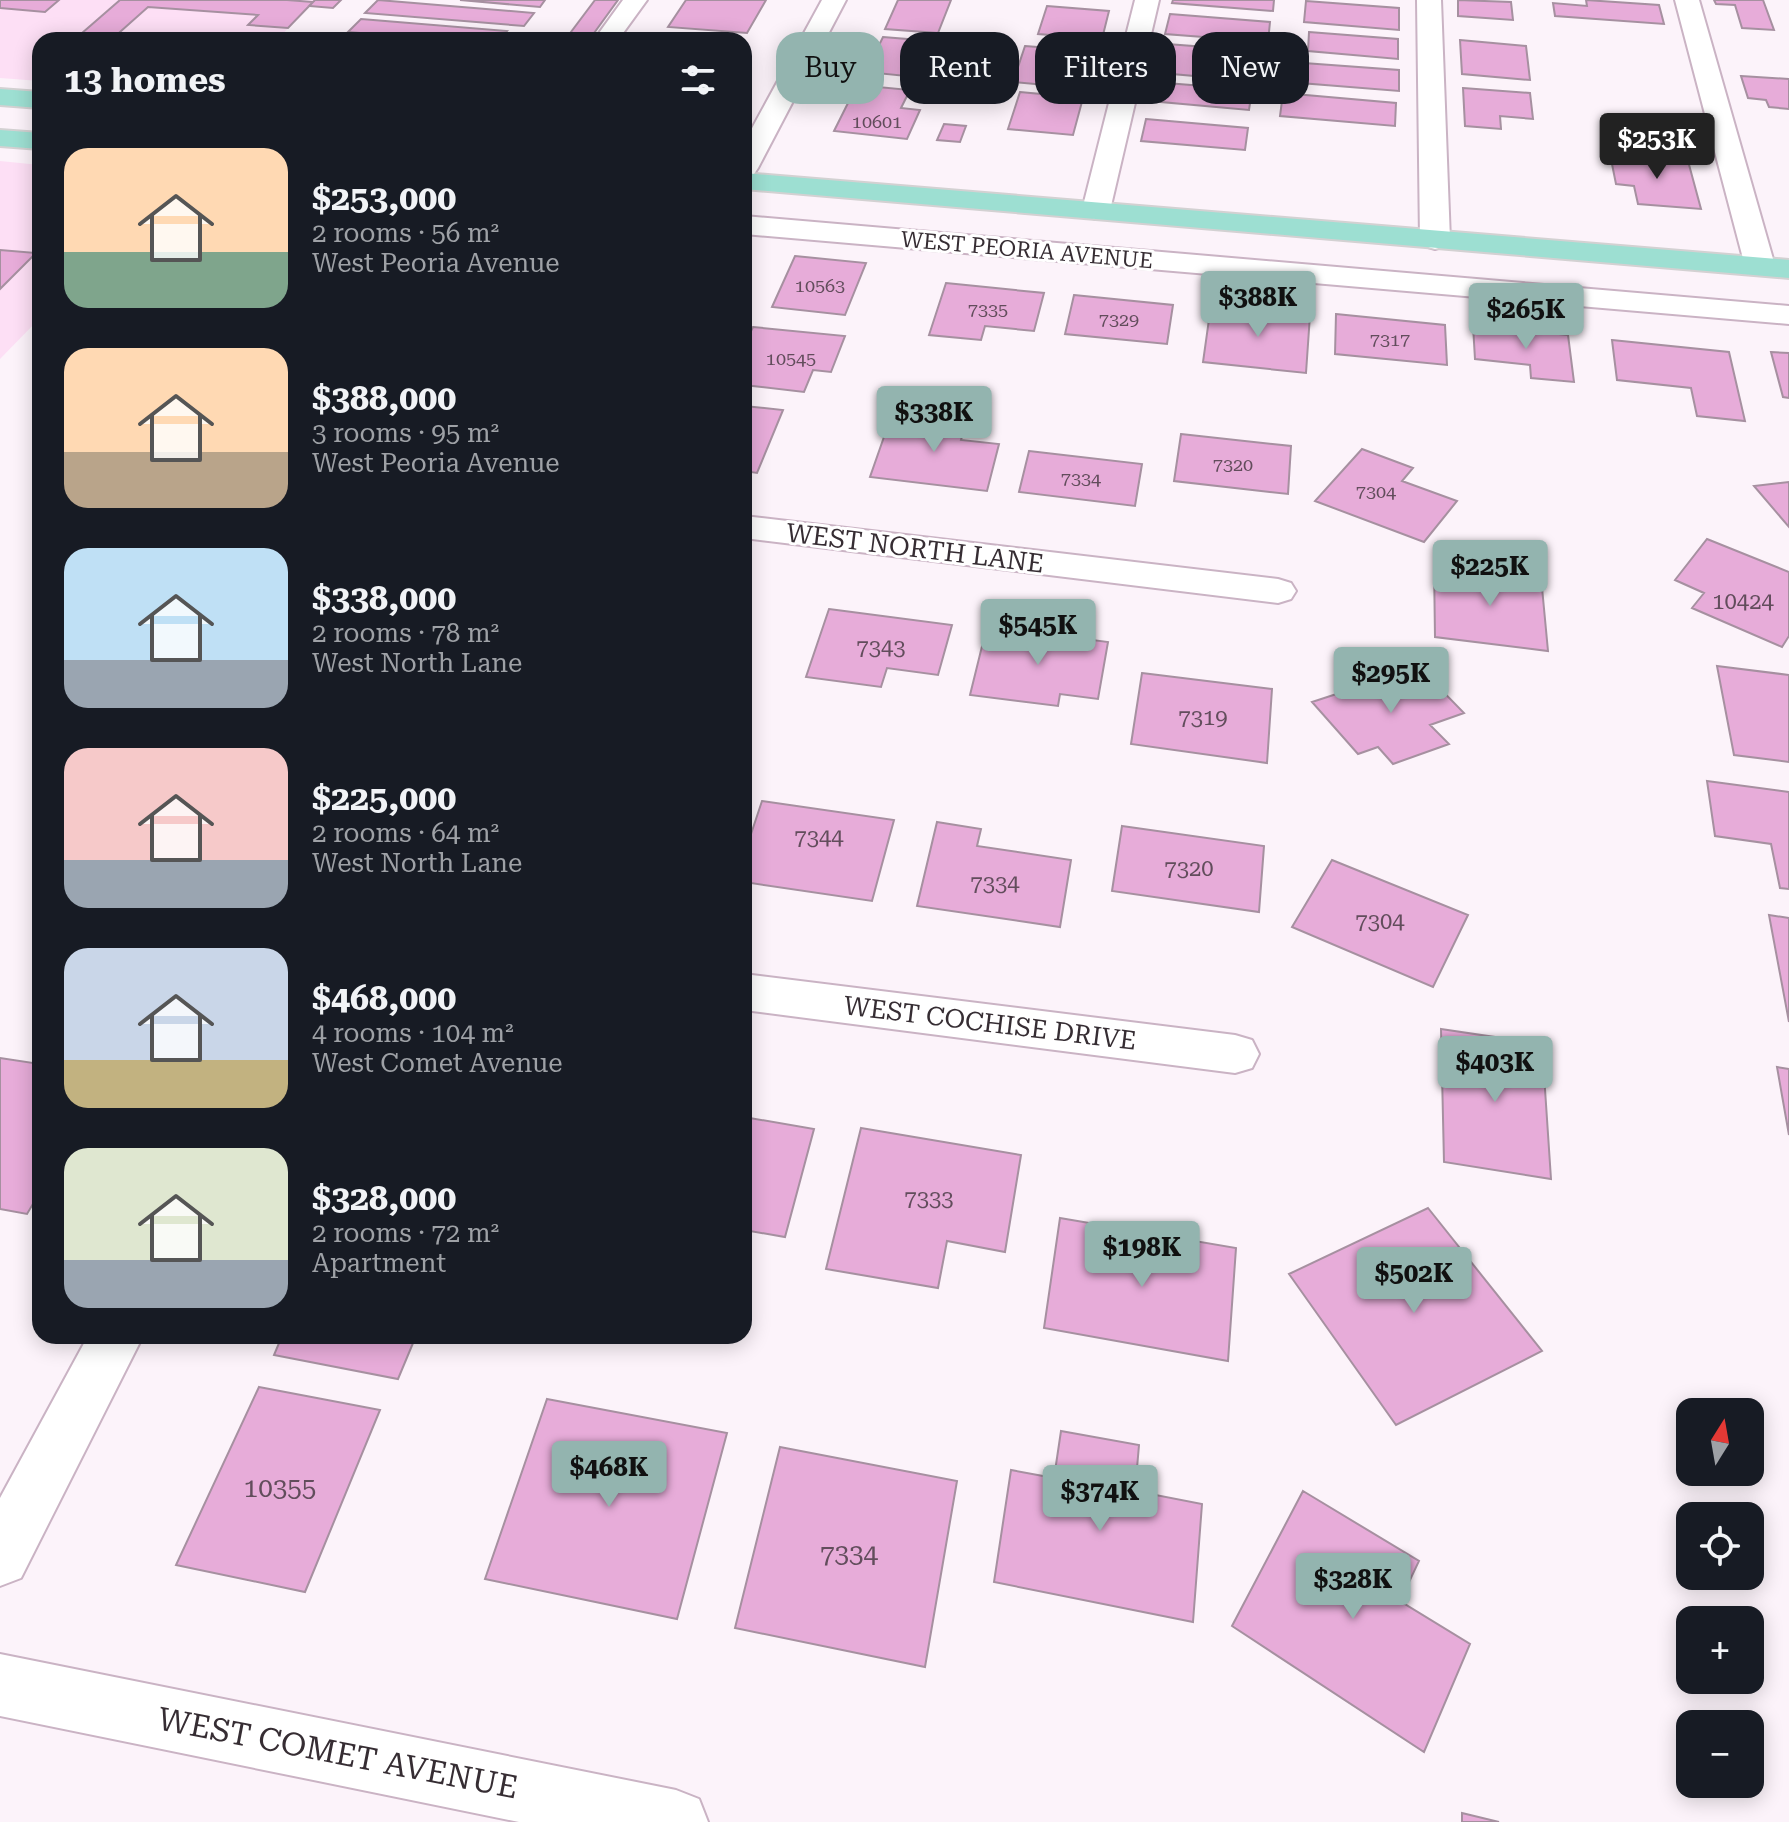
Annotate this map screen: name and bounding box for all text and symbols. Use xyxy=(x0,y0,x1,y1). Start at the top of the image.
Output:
chip: Buy xyxy=(776,32,884,104)
chip: Rent xyxy=(900,32,1019,104)
chip: Filters xyxy=(1035,32,1176,104)
chip: New xyxy=(1192,32,1309,104)
icon: filters xyxy=(676,58,720,102)
text: 13 homes xyxy=(64,60,226,100)
house number: 10601 xyxy=(852,111,902,132)
pin: $253K xyxy=(1601,113,1713,181)
text: $253K xyxy=(1618,124,1696,154)
text: $253,000 xyxy=(312,178,456,218)
icon: home xyxy=(128,180,224,276)
text: 2 rooms · 56 m² xyxy=(312,218,499,248)
street label: WEST PEORIA AVENUE xyxy=(900,227,1154,273)
text: West Peoria Avenue xyxy=(312,248,560,278)
pin: $388K xyxy=(1202,271,1314,339)
house number: 10563 xyxy=(795,275,845,296)
text: $388K xyxy=(1219,282,1297,312)
pin: $265K xyxy=(1470,283,1582,351)
text: $265K xyxy=(1487,294,1565,324)
house number: 7335 xyxy=(968,299,1008,320)
house number: 7329 xyxy=(1099,309,1139,330)
house number: 7317 xyxy=(1370,329,1410,350)
house number: 10545 xyxy=(766,348,816,369)
text: $388,000 xyxy=(312,378,456,418)
icon: home xyxy=(128,380,224,476)
pin: $338K xyxy=(878,386,990,454)
text: $338K xyxy=(895,397,973,427)
text: 3 rooms · 95 m² xyxy=(312,418,499,448)
text: West Peoria Avenue xyxy=(312,448,560,478)
house number: 7320 xyxy=(1213,454,1253,475)
house number: 7334 xyxy=(1061,468,1101,489)
house number: 7304 xyxy=(1356,481,1396,502)
street label: WEST NORTH LANE xyxy=(784,517,1046,579)
pin: $225K xyxy=(1434,540,1546,608)
text: $225K xyxy=(1451,551,1529,581)
text: $338,000 xyxy=(312,578,456,618)
icon: home xyxy=(128,580,224,676)
house number: 10424 xyxy=(1712,589,1774,614)
pin: $545K xyxy=(982,599,1094,667)
text: $545K xyxy=(999,610,1077,640)
text: 2 rooms · 78 m² xyxy=(312,618,499,648)
house number: 7343 xyxy=(856,635,906,660)
pin: $295K xyxy=(1335,647,1447,715)
text: West North Lane xyxy=(312,648,522,678)
text: $295K xyxy=(1352,658,1430,688)
house number: 7319 xyxy=(1178,705,1228,730)
text: $225,000 xyxy=(312,778,456,818)
icon: home xyxy=(128,780,224,876)
text: 2 rooms · 64 m² xyxy=(312,818,499,848)
house number: 7344 xyxy=(794,825,844,850)
text: West North Lane xyxy=(312,848,522,878)
house number: 7320 xyxy=(1164,856,1214,881)
house number: 7334 xyxy=(970,871,1020,896)
house number: 7304 xyxy=(1355,909,1405,934)
text: $468,000 xyxy=(312,978,456,1018)
icon: home xyxy=(128,980,224,1076)
street label: WEST COCHISE DRIVE xyxy=(842,990,1138,1056)
text: 4 rooms · 104 m² xyxy=(312,1018,514,1048)
pin: $403K xyxy=(1439,1036,1551,1104)
text: $403K xyxy=(1456,1047,1534,1077)
text: West Comet Avenue xyxy=(312,1048,562,1078)
text: $328,000 xyxy=(312,1178,456,1218)
icon: home xyxy=(128,1180,224,1276)
house number: 7333 xyxy=(904,1186,954,1211)
text: 2 rooms · 72 m² xyxy=(312,1218,499,1248)
pin: $198K xyxy=(1086,1221,1198,1289)
text: $198K xyxy=(1103,1232,1181,1262)
pin: $502K xyxy=(1358,1247,1470,1315)
text: Apartment xyxy=(312,1248,446,1278)
text: $502K xyxy=(1375,1258,1453,1288)
north arrow xyxy=(1676,1398,1764,1486)
map controls xyxy=(1676,1398,1764,1798)
pin: $468K xyxy=(553,1441,665,1509)
text: $468K xyxy=(570,1452,648,1482)
pin: $374K xyxy=(1044,1465,1156,1533)
house number: 10355 xyxy=(244,1473,316,1503)
text: $374K xyxy=(1061,1476,1139,1506)
button: locate xyxy=(1676,1502,1764,1590)
house number: 7334 xyxy=(820,1539,879,1569)
pin: $328K xyxy=(1297,1553,1409,1621)
text: $328K xyxy=(1314,1564,1392,1594)
button: + xyxy=(1676,1606,1764,1694)
street label: WEST COMET AVENUE xyxy=(155,1699,521,1807)
button: − xyxy=(1676,1710,1764,1798)

